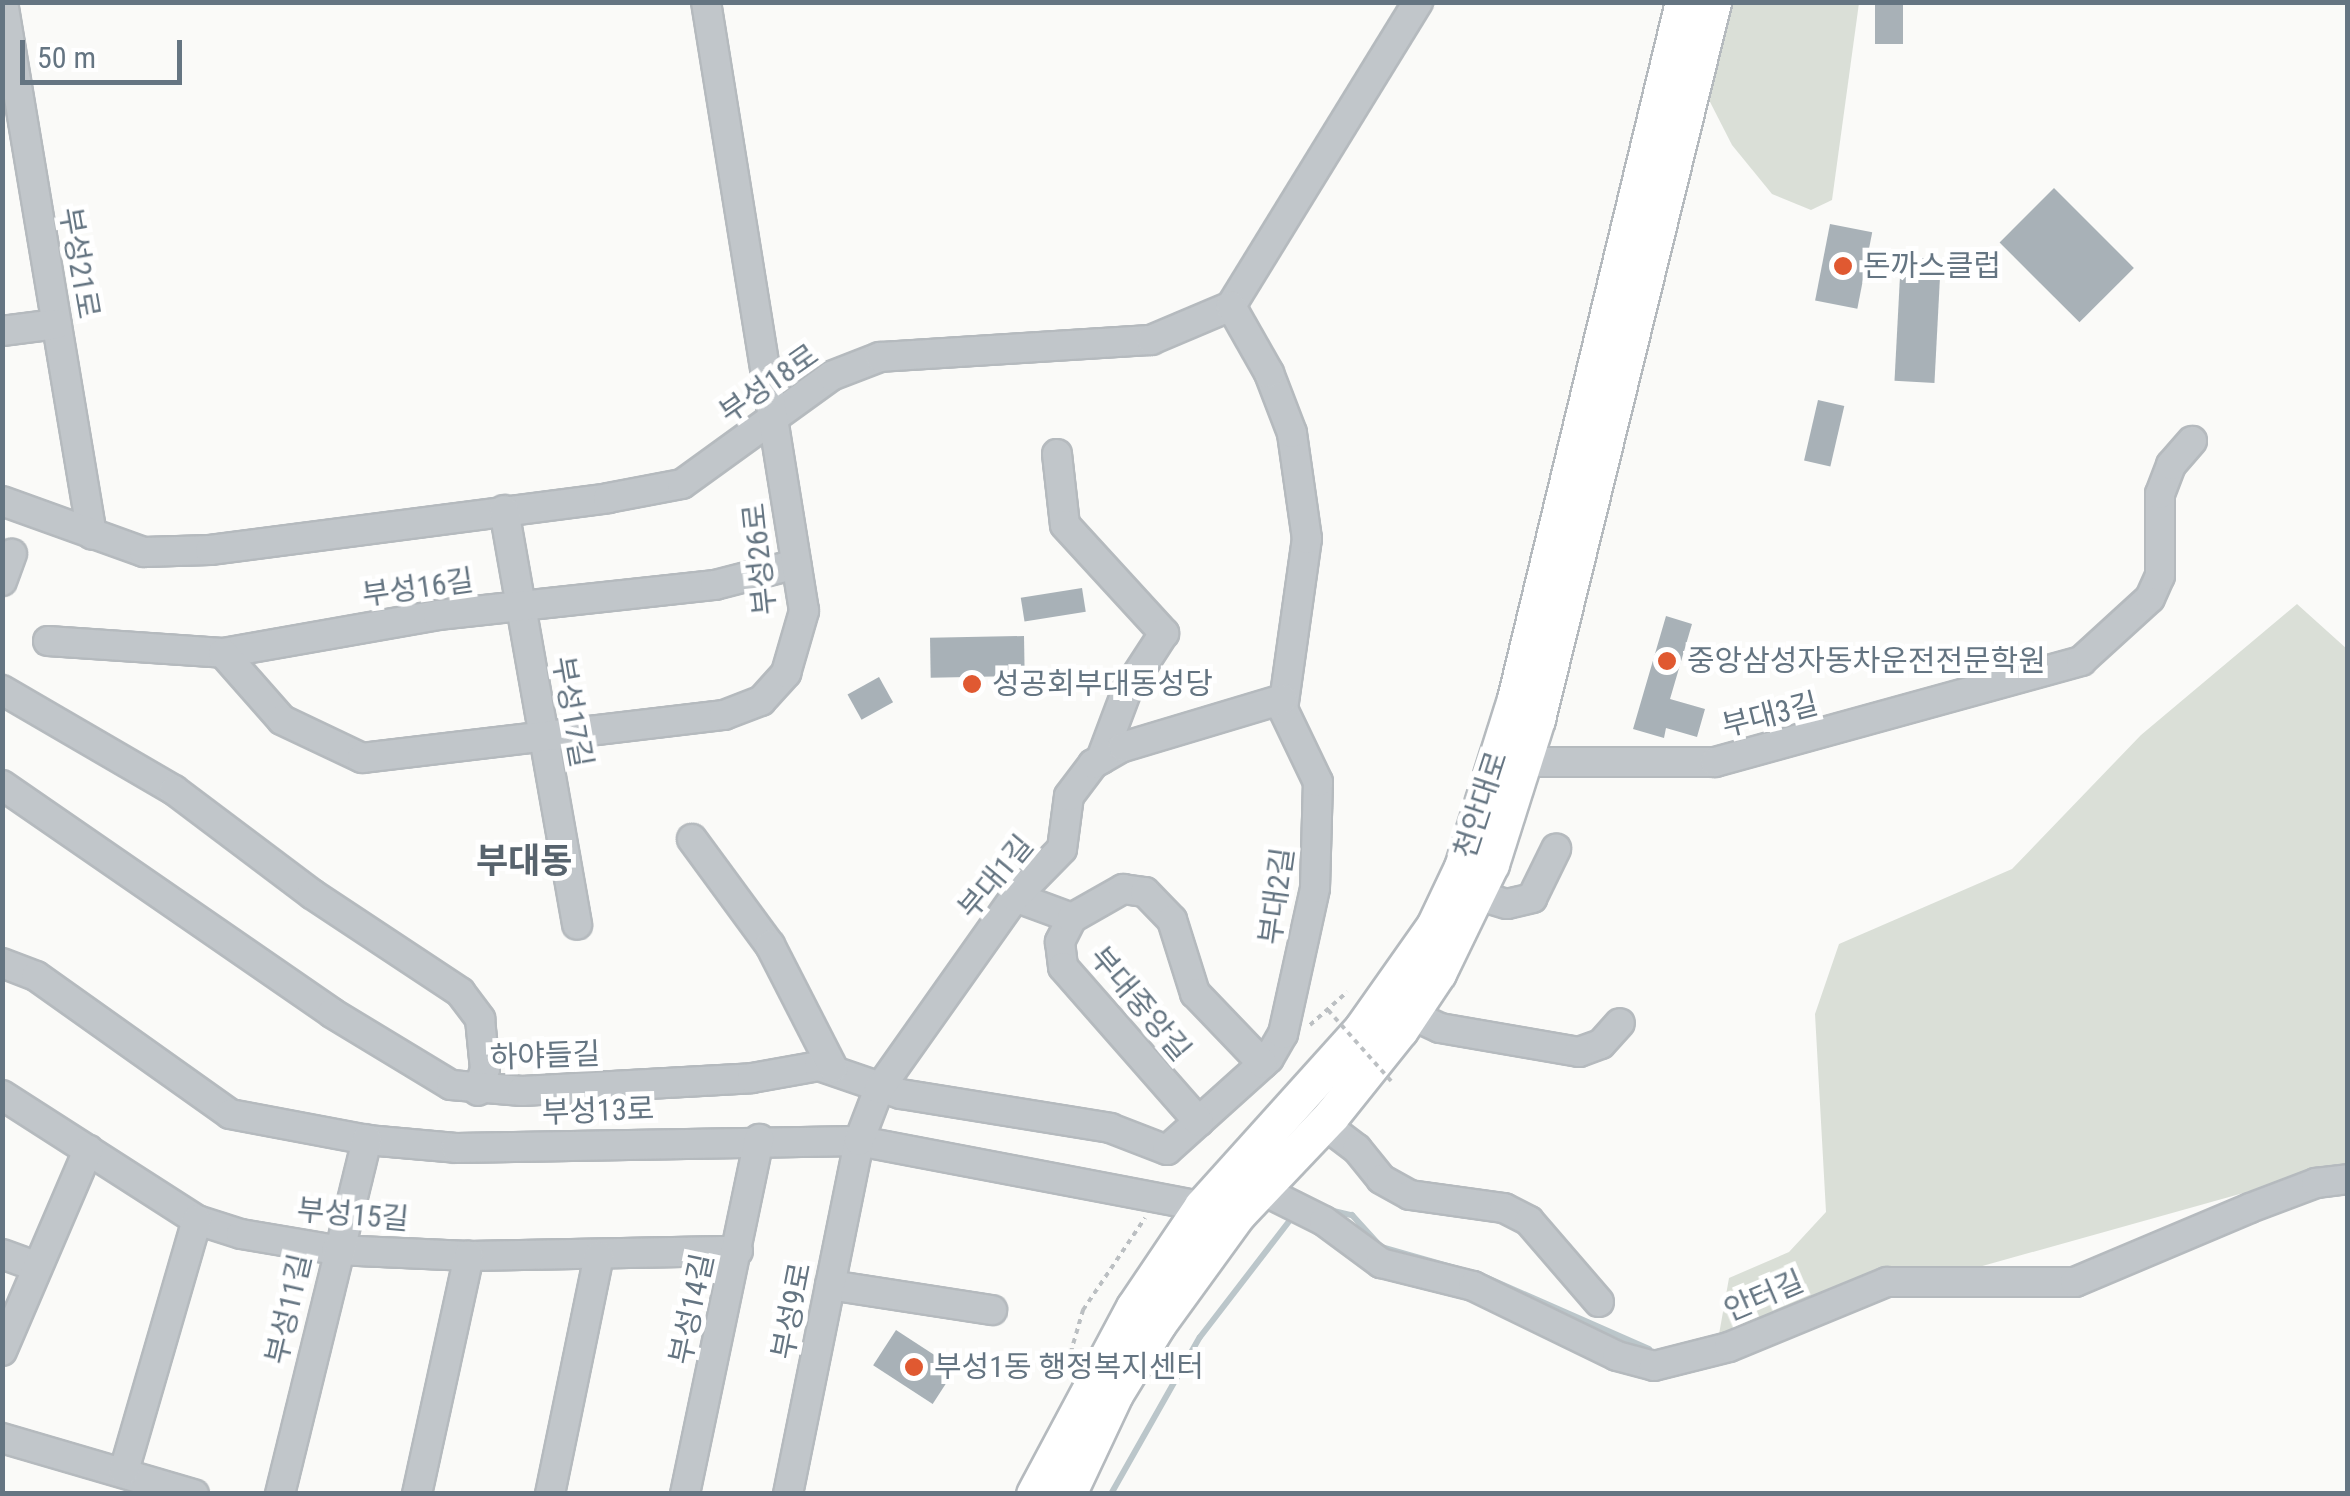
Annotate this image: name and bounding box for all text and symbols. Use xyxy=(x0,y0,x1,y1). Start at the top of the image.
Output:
scale bar xyxy=(25,20,188,82)
text: 50 m xyxy=(37,40,96,75)
street label: 부성21로 xyxy=(52,205,106,321)
place label: 돈까스클럽 xyxy=(1863,248,2001,284)
marker: 돈까스클럽 xyxy=(1832,255,1854,277)
street label: 부성18로 xyxy=(713,337,825,431)
street label: 부성26로 xyxy=(736,501,784,617)
street label: 부성16길 xyxy=(360,562,476,614)
place label: 중앙삼성자동차운전전문학원 xyxy=(1687,643,2046,679)
marker: 중앙삼성자동차운전전문학원 xyxy=(1656,650,1678,672)
street label: 부성17길 xyxy=(545,654,599,770)
place label: 성공회부대동성당 xyxy=(992,666,1213,702)
marker: 성공회부대동성당 xyxy=(961,673,983,695)
street label: 부대3길 xyxy=(1718,686,1822,744)
street label: 천안대로 xyxy=(1447,747,1515,863)
street label: 부대1길 xyxy=(951,828,1041,926)
district label: 부대동 xyxy=(476,841,572,883)
street label: 부대2길 xyxy=(1252,845,1302,947)
street label: 부대중앙길 xyxy=(1082,940,1198,1068)
street label: 하야들길 xyxy=(489,1036,601,1076)
street label: 부성13로 xyxy=(541,1091,655,1131)
street label: 부성15길 xyxy=(295,1192,411,1238)
street label: 부성11길 xyxy=(259,1250,319,1368)
street label: 부성14길 xyxy=(663,1250,721,1368)
street label: 부성9로 xyxy=(765,1260,819,1362)
street label: 안터길 xyxy=(1719,1263,1809,1329)
place label: 부성1동 행정복지센터 xyxy=(934,1349,1204,1385)
marker: 부성1동 행정복지센터 xyxy=(903,1356,925,1378)

